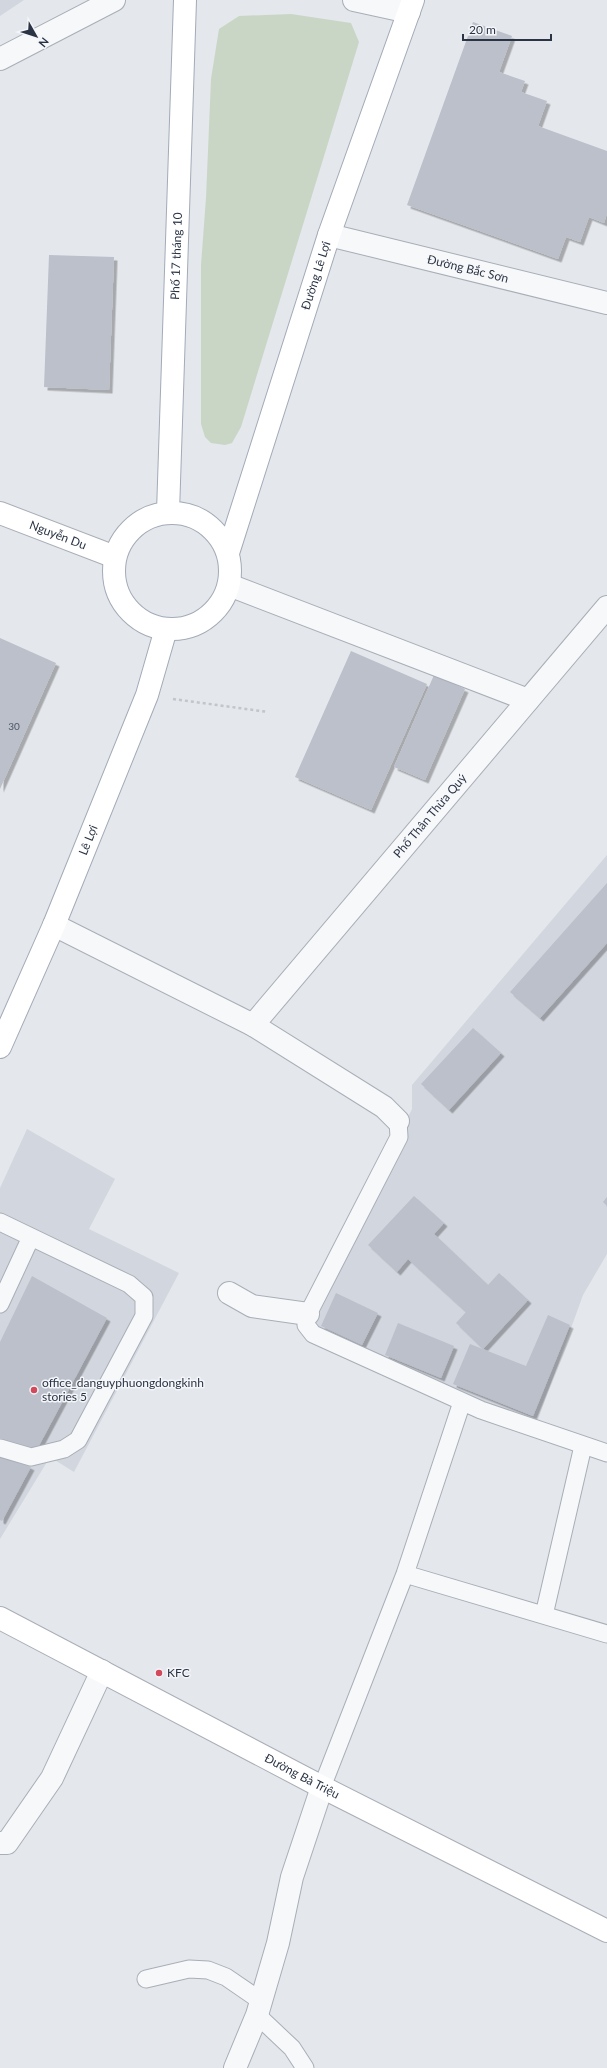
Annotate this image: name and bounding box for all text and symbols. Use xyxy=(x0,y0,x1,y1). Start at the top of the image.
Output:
north arrow xyxy=(16,16,56,56)
scale bar xyxy=(463,16,551,42)
text: 20 m xyxy=(469,22,496,37)
text: N xyxy=(36,35,52,50)
street label: Phố 17 tháng 10 xyxy=(167,212,185,300)
street label: Đường Lê Lợi xyxy=(298,239,334,312)
street label: Đường Bắc Sơn xyxy=(426,251,510,286)
street label: Nguyễn Du xyxy=(27,517,89,552)
house number: 30 xyxy=(8,720,20,732)
street label: Phố Thân Thừa Quý xyxy=(390,770,470,861)
street label: Lê Lợi xyxy=(75,823,101,857)
place label: office_danguyphuongdongkinh stories 5 xyxy=(42,1375,204,1404)
marker: office_danguyphuongdongkinh stories 5 xyxy=(29,1385,39,1395)
place label: KFC xyxy=(167,1665,190,1680)
marker: KFC xyxy=(154,1668,164,1678)
street label: Đường Bà Triệu xyxy=(262,1750,342,1802)

